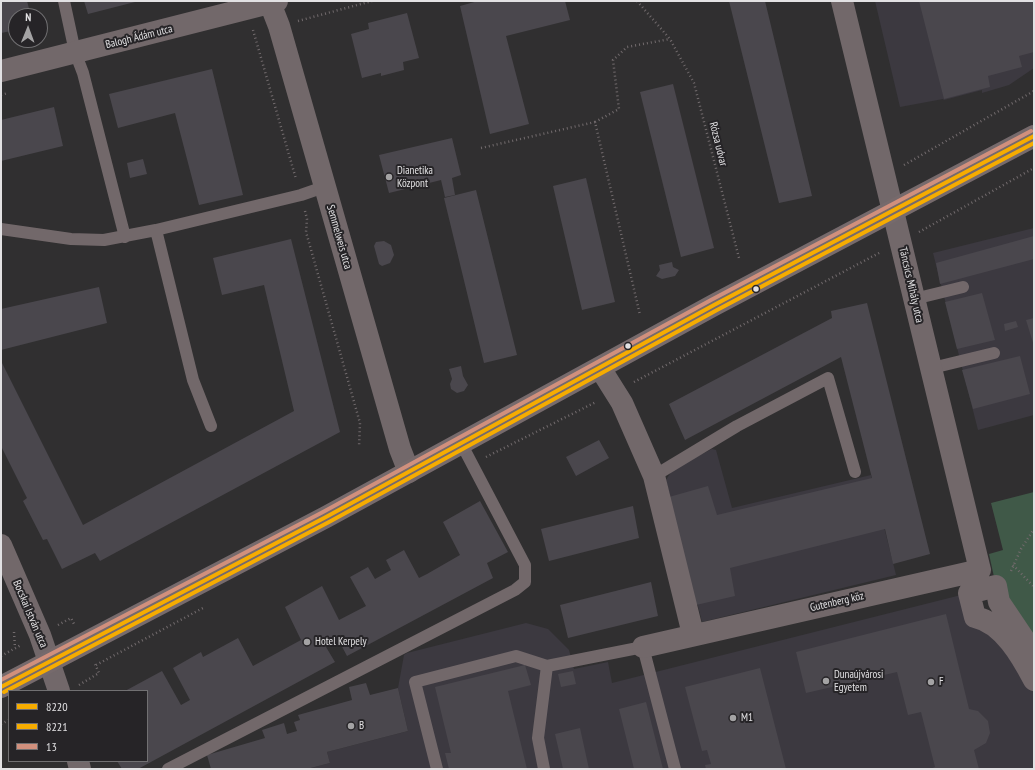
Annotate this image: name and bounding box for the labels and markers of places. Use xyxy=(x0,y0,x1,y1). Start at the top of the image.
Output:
place label: Dianetika Központ xyxy=(397,164,433,190)
marker: Dianetika Központ xyxy=(384,172,394,182)
unlabelled marker xyxy=(751,284,761,294)
unlabelled marker xyxy=(623,341,633,351)
place label: Hotel Kerpely xyxy=(315,635,367,649)
marker: Hotel Kerpely xyxy=(302,637,312,647)
place label: Dunaújvárosi Egyetem xyxy=(834,668,883,694)
place label: F xyxy=(939,675,944,689)
marker: Dunaújvárosi Egyetem xyxy=(821,676,831,686)
marker: F xyxy=(926,677,936,687)
place label: M1 xyxy=(741,711,753,725)
marker: M1 xyxy=(728,713,738,723)
place label: B xyxy=(359,719,364,733)
marker: B xyxy=(346,721,356,731)

